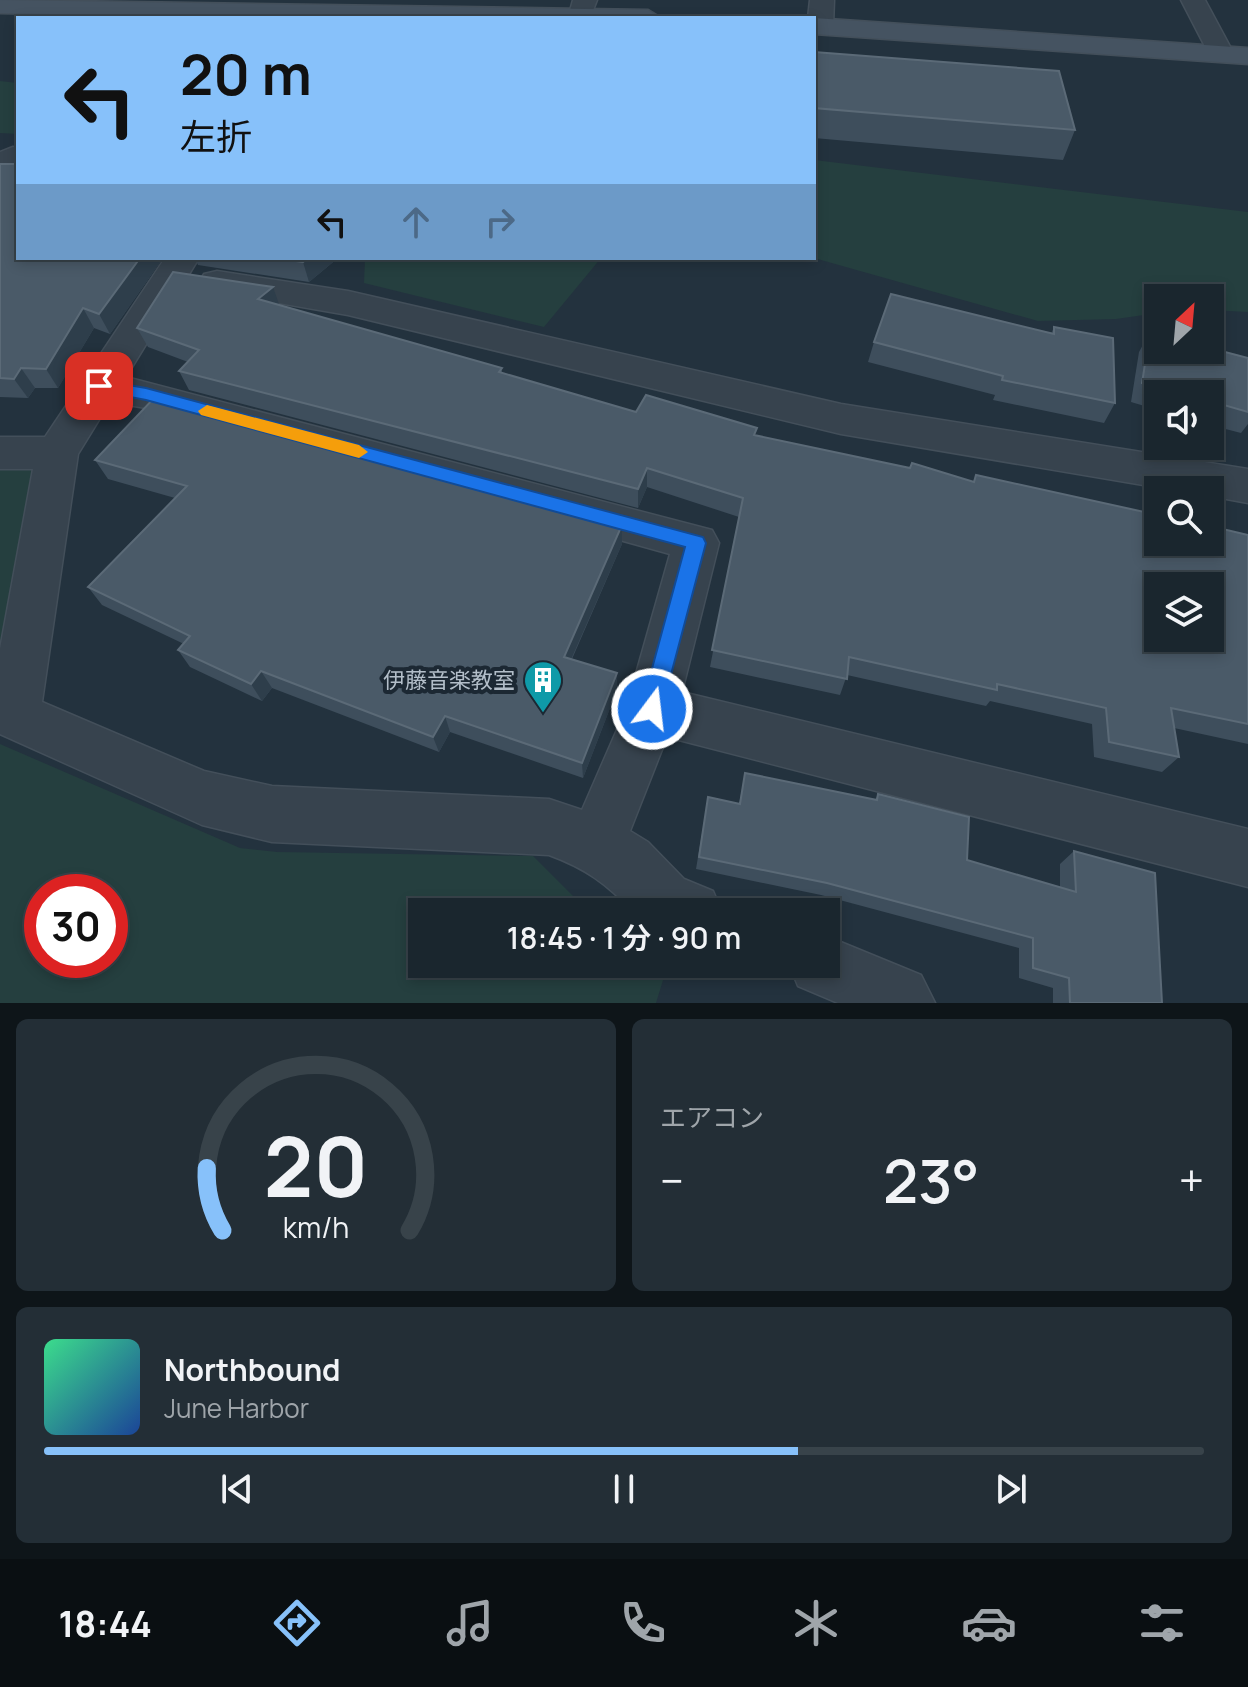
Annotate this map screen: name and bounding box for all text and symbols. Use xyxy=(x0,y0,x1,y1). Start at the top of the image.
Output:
text: 20 m xyxy=(180,35,312,112)
icon: left xyxy=(48,48,152,152)
text: 左折 xyxy=(180,112,252,161)
icon: left xyxy=(310,200,354,244)
icon: ahead xyxy=(394,200,438,244)
icon: right xyxy=(478,200,522,244)
north arrow xyxy=(1144,284,1224,364)
map controls xyxy=(1144,284,1224,652)
pin xyxy=(65,352,133,420)
icon: arrive xyxy=(77,364,121,408)
button: sound xyxy=(1144,380,1224,460)
button: search xyxy=(1144,476,1224,556)
button: layers xyxy=(1144,572,1224,652)
building icon: 伊藤音楽教室 xyxy=(522,659,564,714)
place label: 伊藤音楽教室 xyxy=(383,665,515,695)
position arrow xyxy=(610,667,694,751)
speed limit sign: 30 xyxy=(24,874,128,978)
text: 18:45 · 1 分 · 90 m xyxy=(507,917,741,958)
text: エアコン xyxy=(660,1099,764,1135)
text: 20 xyxy=(264,1108,368,1222)
text: 23° xyxy=(883,1139,979,1221)
text: − xyxy=(660,1150,684,1210)
text: + xyxy=(1179,1150,1204,1210)
text: km/h xyxy=(283,1208,349,1247)
text: Northbound xyxy=(164,1349,341,1390)
text: June Harbor xyxy=(164,1390,309,1426)
icon: previous xyxy=(215,1467,259,1511)
icon: pause xyxy=(602,1467,646,1511)
icon: next xyxy=(989,1467,1033,1511)
icon: directions xyxy=(269,1595,325,1651)
icon: music xyxy=(442,1595,498,1651)
icon: phone xyxy=(615,1595,671,1651)
icon: climate xyxy=(788,1595,844,1651)
icon: car xyxy=(961,1595,1017,1651)
icon: filters xyxy=(1134,1595,1190,1651)
text: 18:44 xyxy=(58,1599,152,1648)

